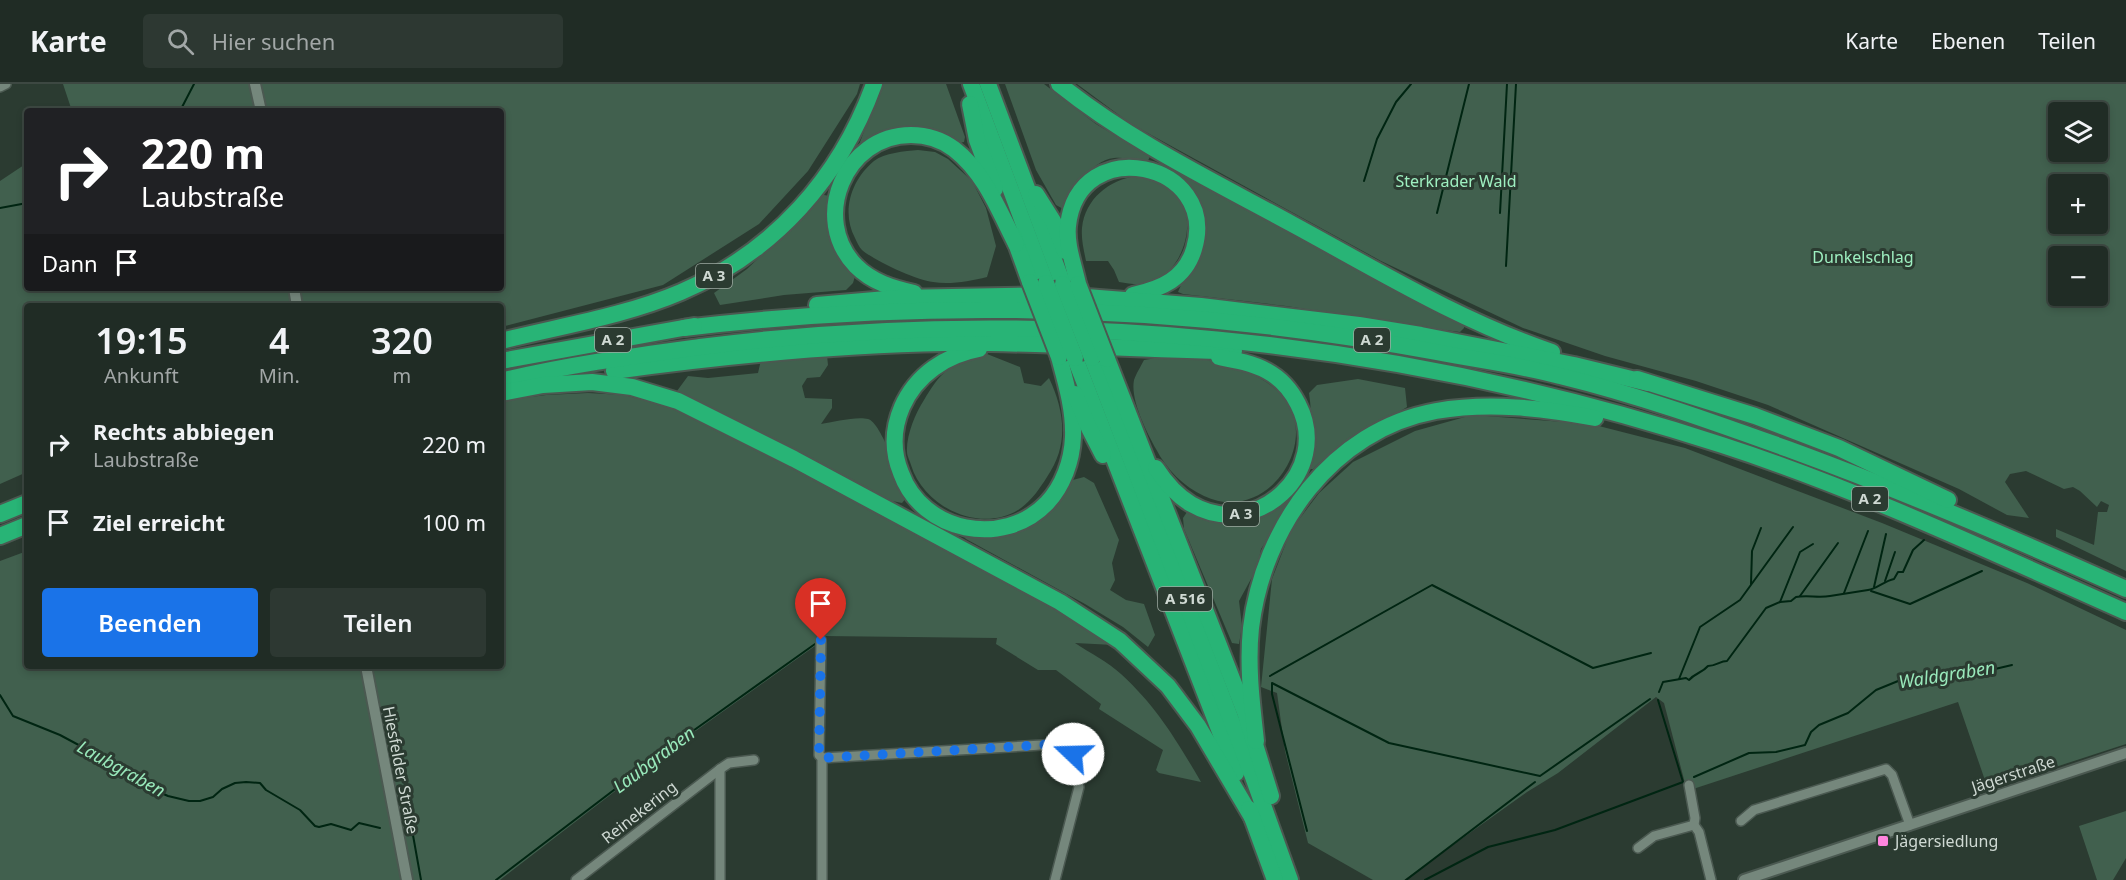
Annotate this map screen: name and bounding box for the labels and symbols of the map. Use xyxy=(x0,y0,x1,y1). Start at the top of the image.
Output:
park label: Sterkrader Wald xyxy=(1395,170,1517,192)
park label: Dunkelschlag xyxy=(1812,246,1914,268)
road number: A 3 xyxy=(696,264,732,288)
road number: A 2 xyxy=(595,328,631,352)
road number: A 2 xyxy=(1354,328,1390,352)
road number: A 2 xyxy=(1852,487,1888,511)
road number: A 3 xyxy=(1223,502,1259,526)
pin xyxy=(795,578,846,640)
road number: A 516 xyxy=(1158,587,1212,611)
water label: Waldgraben xyxy=(1897,655,1997,694)
street label: Hiesfelder Straße xyxy=(378,704,424,836)
water label: Laubgraben xyxy=(607,720,699,798)
position arrow xyxy=(1041,722,1105,786)
water label: Laubgraben xyxy=(73,734,170,802)
street label: Jägerstraße xyxy=(1966,750,2058,798)
street label: Reinekering xyxy=(597,776,681,848)
place label: Jägersiedlung xyxy=(1893,830,1998,852)
marker: Jägersiedlung xyxy=(1876,834,1890,848)

